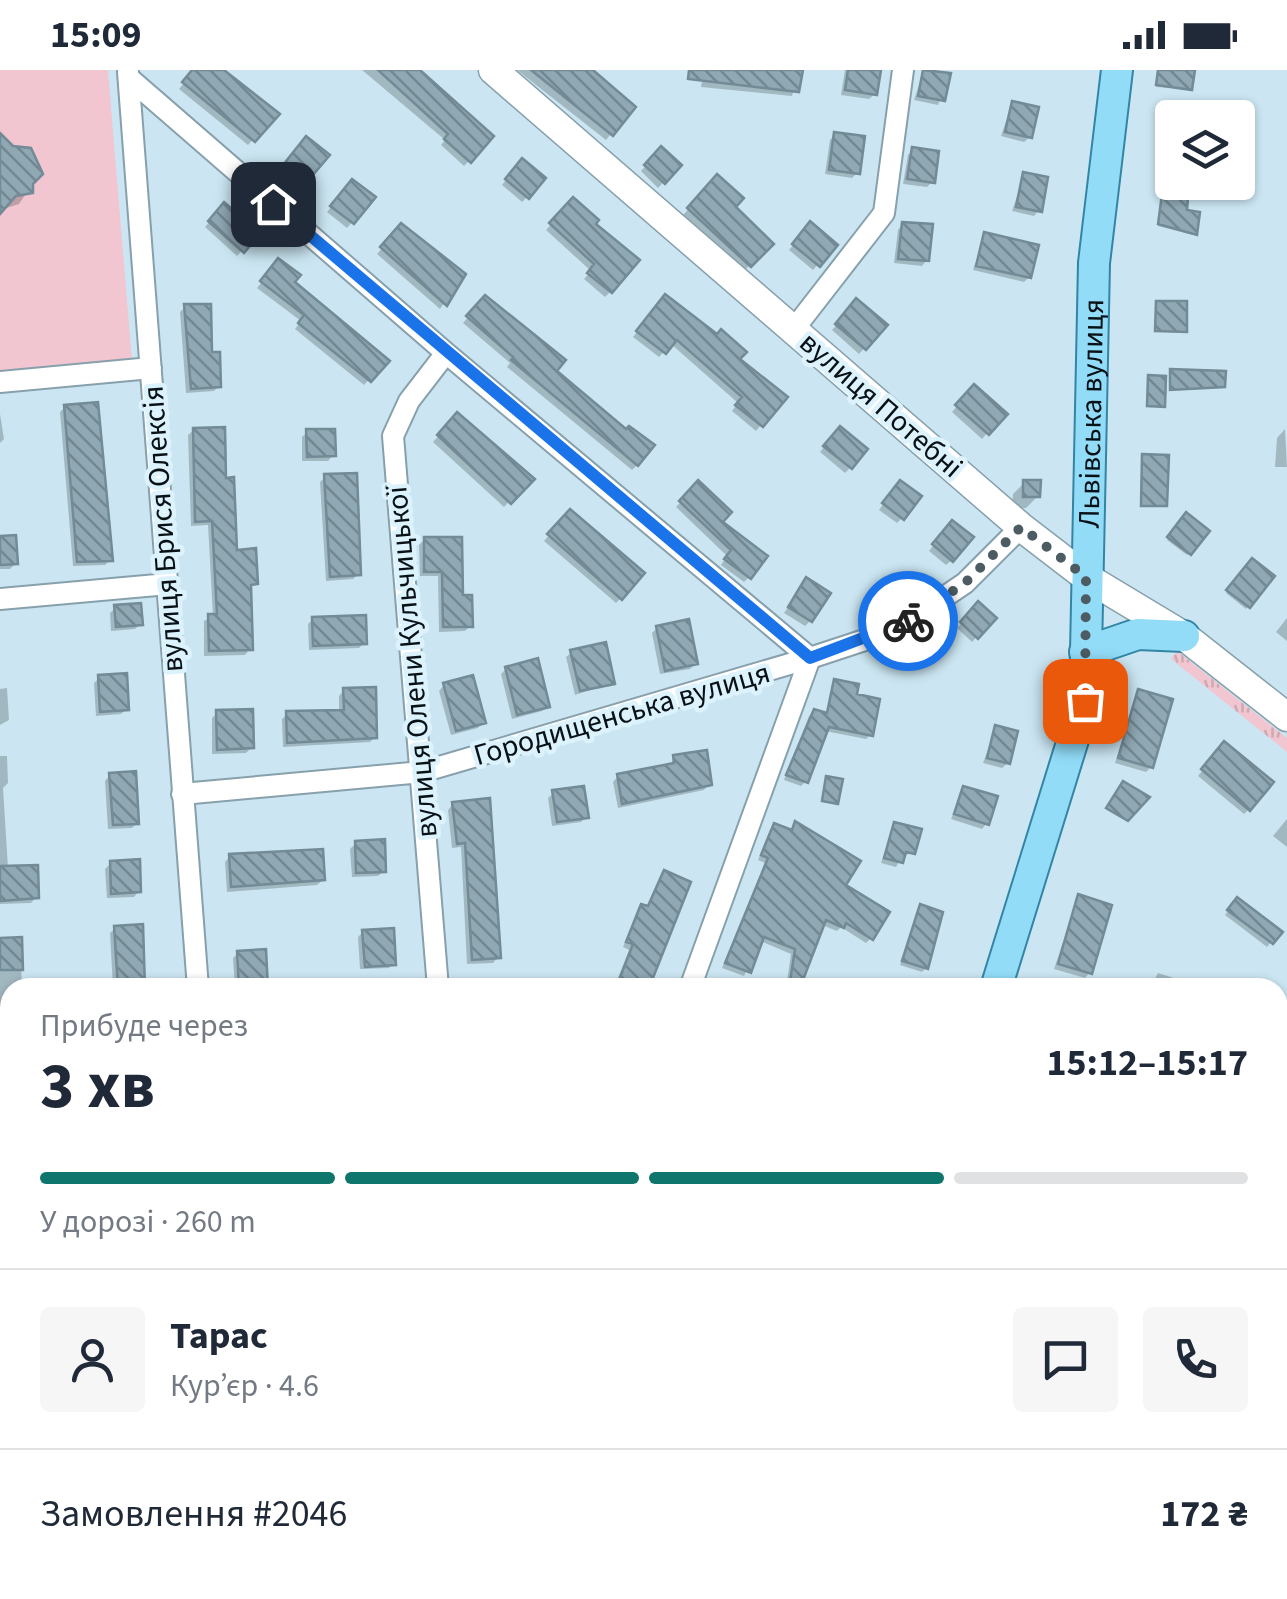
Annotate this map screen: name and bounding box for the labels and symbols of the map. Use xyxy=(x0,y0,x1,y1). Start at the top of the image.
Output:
pin xyxy=(231,162,316,247)
street label: Львівська вулиця xyxy=(1067,298,1115,529)
street label: вулиця Потебні xyxy=(790,322,972,488)
street label: вулиця Брися Олексія xyxy=(132,384,194,674)
street label: вулиця Олени Кульчицької xyxy=(375,483,449,839)
courier xyxy=(858,571,958,671)
street label: Городищенська вулиця xyxy=(469,651,775,777)
pin xyxy=(1043,659,1128,744)

